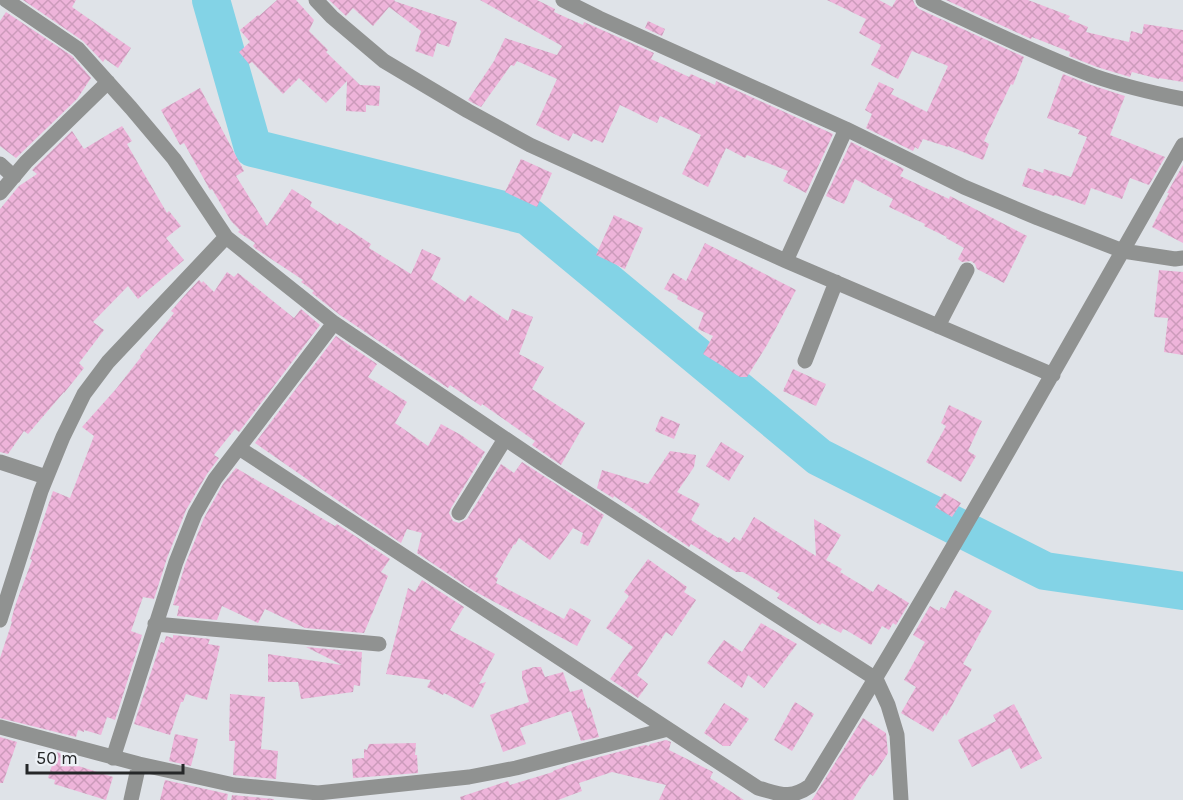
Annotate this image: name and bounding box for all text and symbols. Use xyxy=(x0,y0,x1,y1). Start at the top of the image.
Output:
scale bar xyxy=(27,737,183,775)
text: 50 m xyxy=(36,747,78,769)

